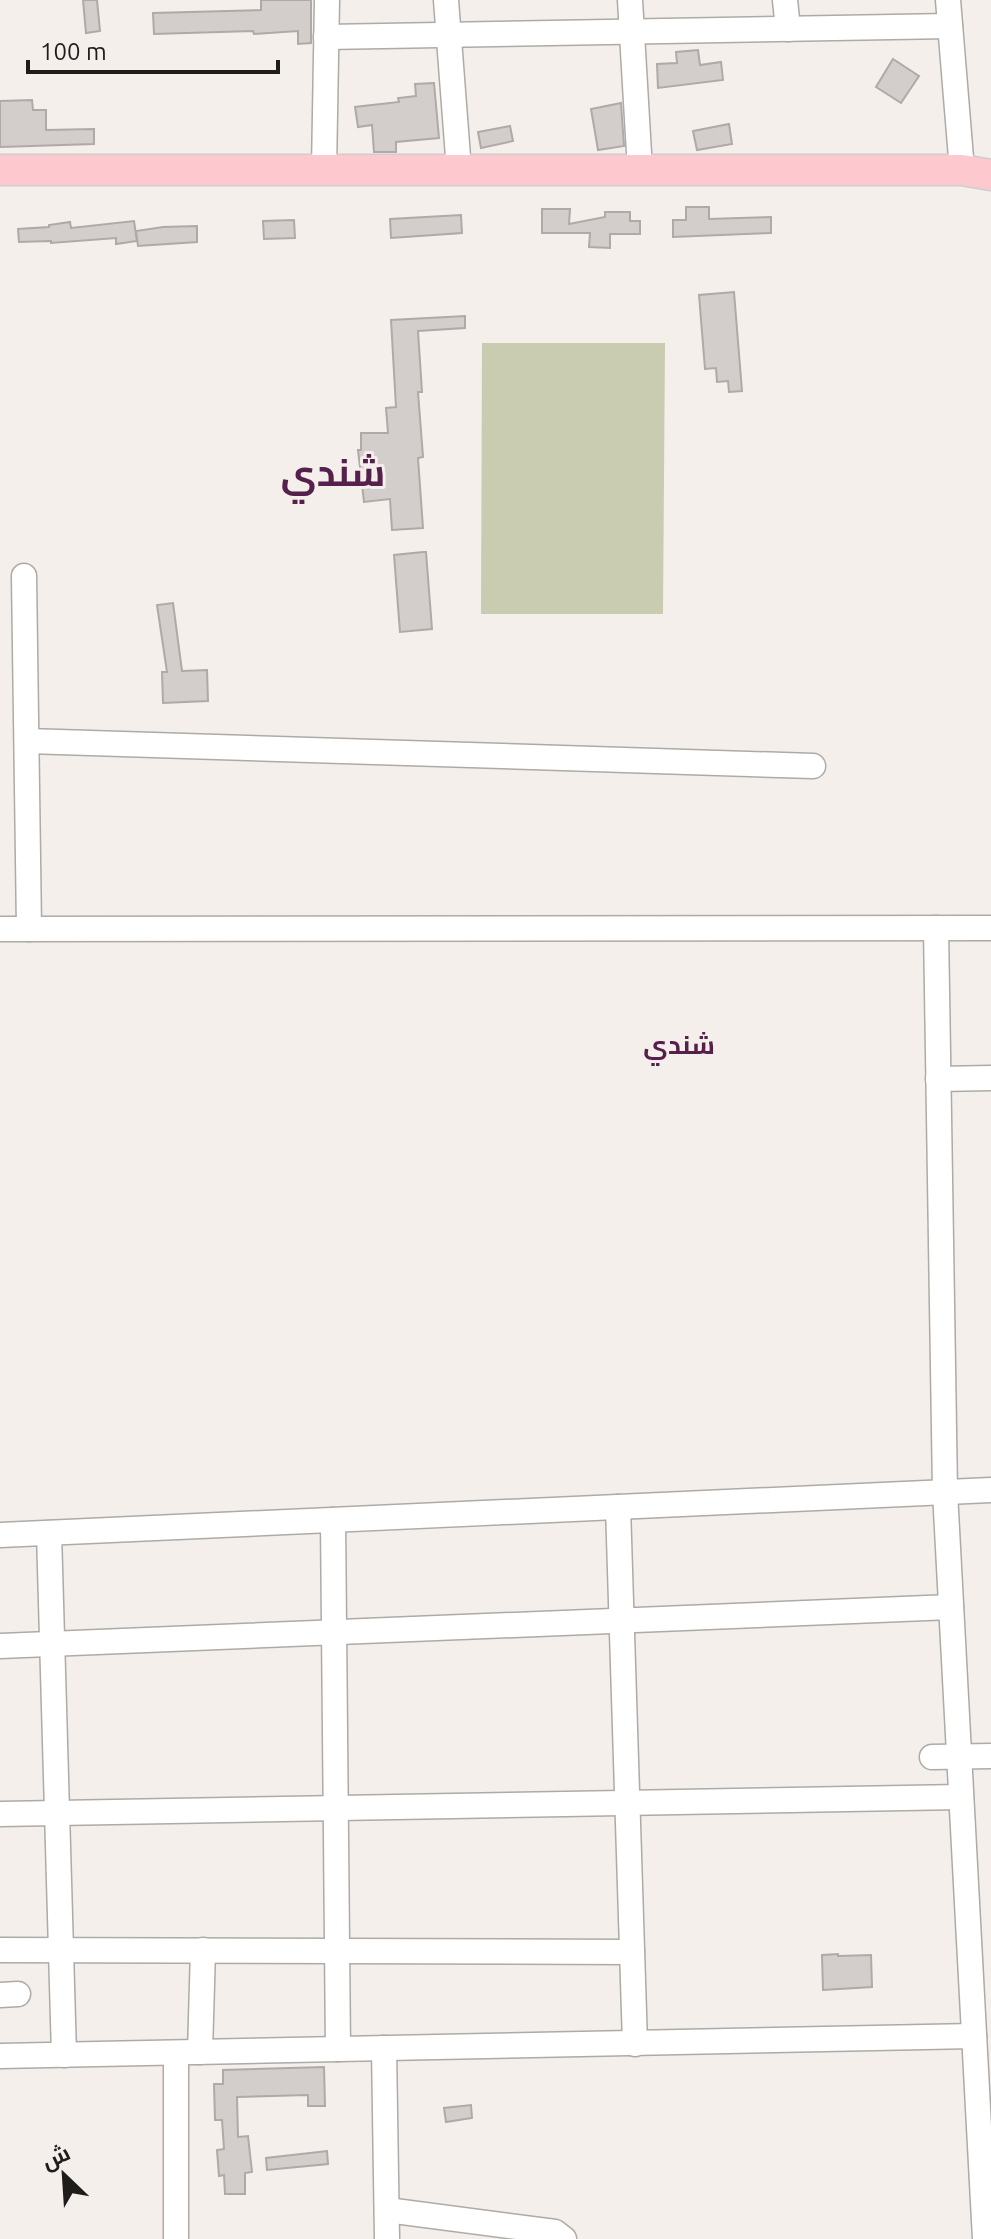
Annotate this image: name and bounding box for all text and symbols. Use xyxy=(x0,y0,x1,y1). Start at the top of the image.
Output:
scale bar xyxy=(28,24,278,74)
text: 100 m xyxy=(40,38,107,65)
district label: شندي xyxy=(281,451,385,504)
district label: شندي xyxy=(643,1030,715,1066)
north arrow xyxy=(24,2135,104,2215)
text: ش xyxy=(37,2139,74,2176)

